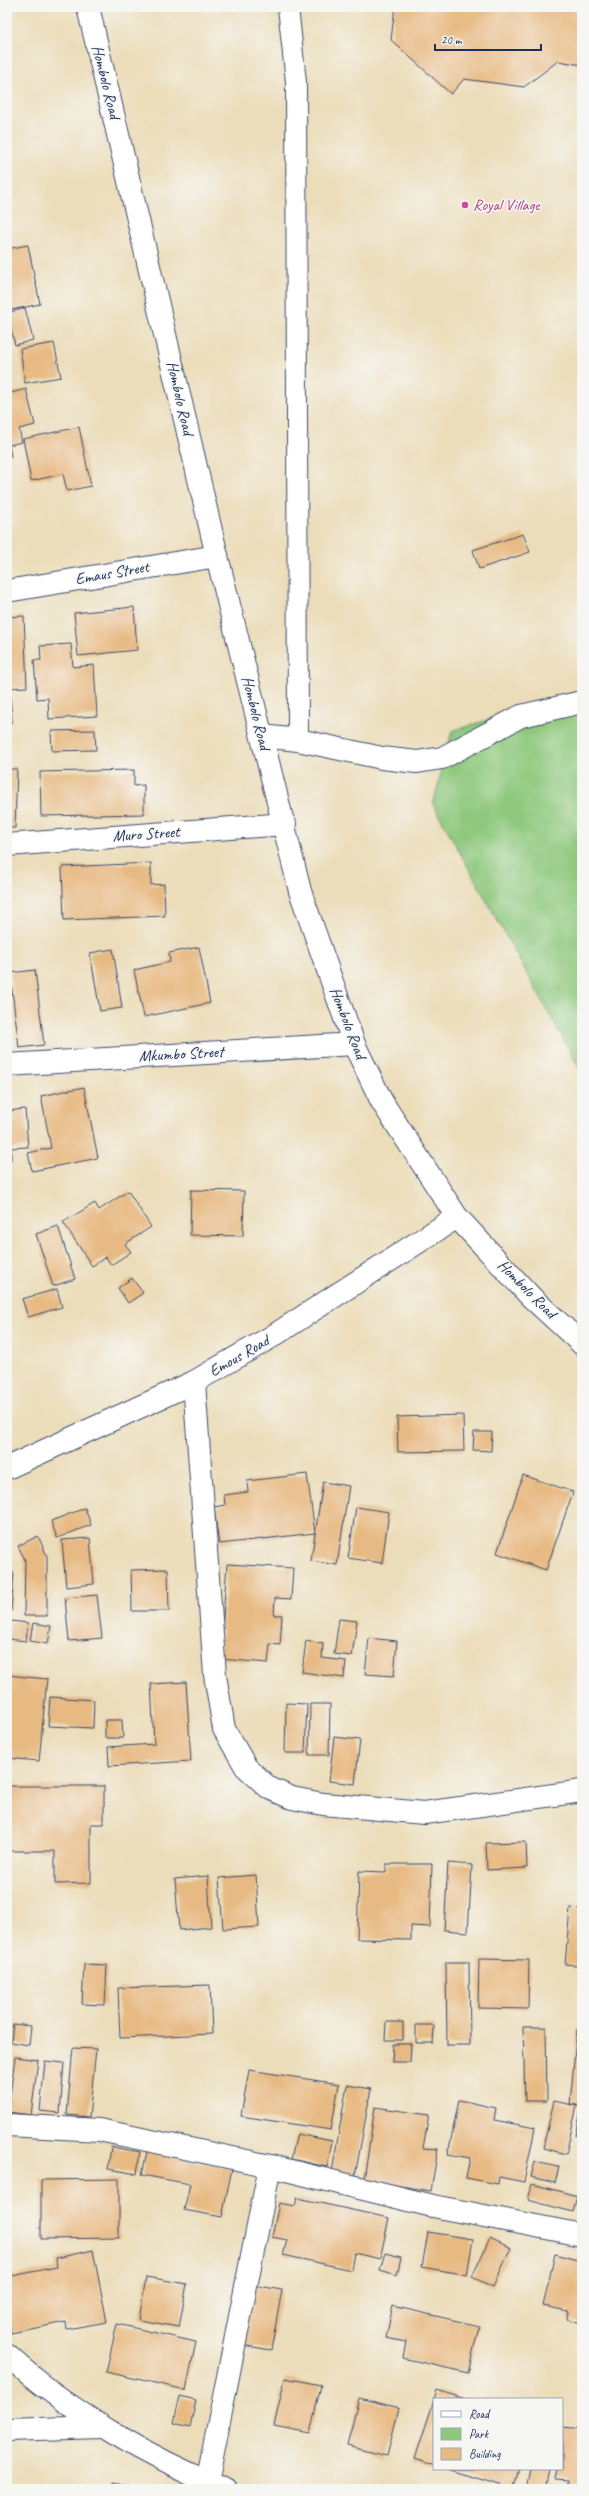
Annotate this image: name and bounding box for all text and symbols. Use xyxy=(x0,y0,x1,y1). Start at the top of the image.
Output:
scale bar xyxy=(435,26,541,52)
text: 20 m xyxy=(441,32,463,48)
street label: Hombolo Road xyxy=(87,43,125,124)
place label: Royal Village xyxy=(473,195,541,215)
marker: Royal Village xyxy=(460,200,470,210)
street label: Hombolo Road xyxy=(162,359,199,440)
street label: Emaus Street xyxy=(74,556,152,589)
street label: Hombolo Road xyxy=(237,674,275,755)
street label: Muro Street xyxy=(112,822,182,846)
street label: Hombolo Road xyxy=(325,984,372,1064)
street label: Mkumbo Street xyxy=(138,1042,227,1066)
street label: Hombolo Road xyxy=(493,1255,563,1325)
street label: Emous Road xyxy=(205,1329,275,1381)
legend xyxy=(433,2398,563,2470)
text: Road xyxy=(469,2406,491,2422)
text: Park xyxy=(469,2426,490,2442)
text: Building xyxy=(469,2446,501,2462)

